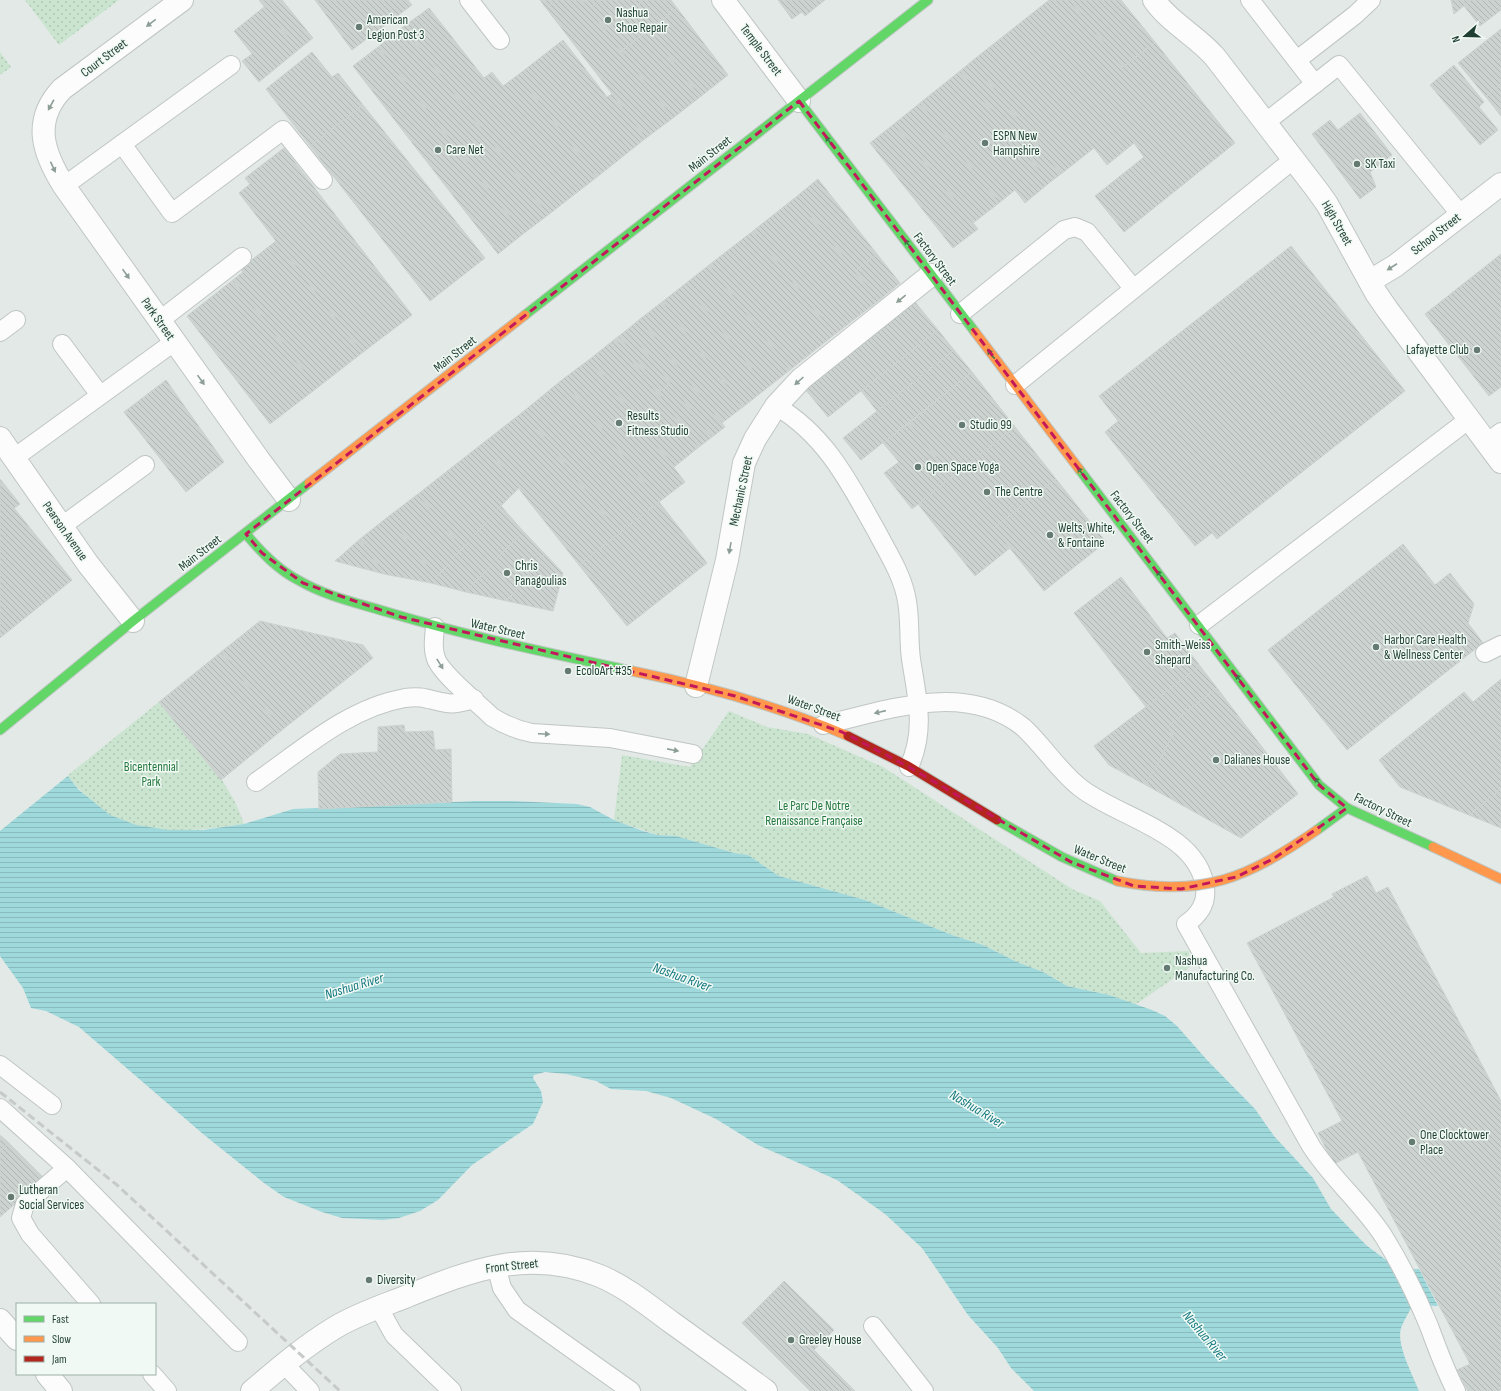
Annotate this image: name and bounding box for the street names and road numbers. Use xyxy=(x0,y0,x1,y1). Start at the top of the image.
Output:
street label: Temple Street xyxy=(736,21,786,79)
street label: Court Street xyxy=(77,35,131,81)
street label: Main Street xyxy=(685,132,735,176)
street label: High Street xyxy=(1318,198,1356,248)
street label: School Street xyxy=(1408,210,1464,258)
street label: Factory Street xyxy=(910,229,960,289)
street label: Park Street xyxy=(138,295,178,343)
street label: Main Street xyxy=(430,332,480,376)
street label: Mechanic Street xyxy=(726,454,756,528)
street label: Factory Street xyxy=(1106,487,1158,547)
street label: Pearson Avenue xyxy=(39,498,91,564)
street label: Main Street xyxy=(175,531,225,575)
street label: Water Street xyxy=(469,615,527,643)
street label: Water Street xyxy=(785,691,843,725)
street label: Factory Street xyxy=(1351,789,1415,831)
street label: Water Street xyxy=(1071,841,1129,877)
street label: Front Street xyxy=(485,1255,539,1277)

